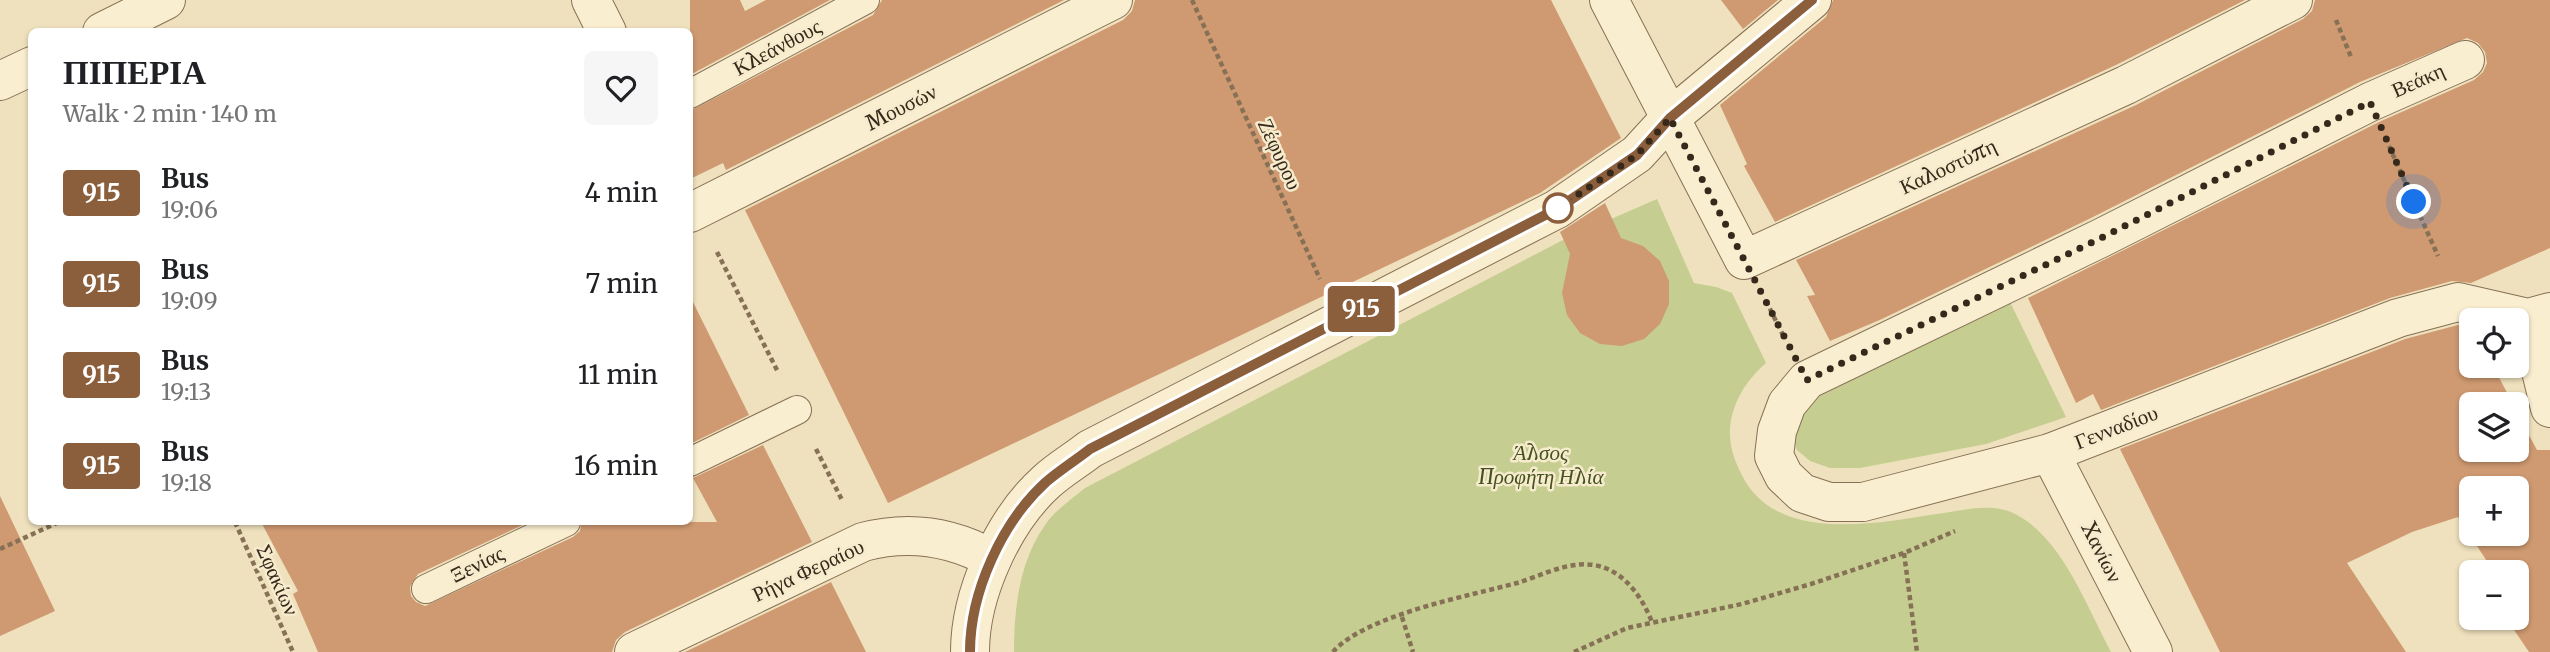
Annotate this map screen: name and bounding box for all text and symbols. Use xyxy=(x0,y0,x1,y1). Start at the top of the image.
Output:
street label: Κλεάνθους xyxy=(728,12,826,81)
button: heart xyxy=(584,51,658,125)
text: ΠΙΠΕΡΙΑ xyxy=(63,52,206,93)
street label: Βεάκη xyxy=(2387,56,2449,104)
street label: Μουσών xyxy=(861,78,941,136)
text: Walk · 2 min · 140 m xyxy=(63,99,277,128)
street label: Ζέφυρου xyxy=(1252,114,1308,194)
street label: Καλοστύπη xyxy=(1895,132,2001,200)
text: Bus xyxy=(161,162,209,195)
text: 4 min xyxy=(584,176,658,209)
text: 915 xyxy=(82,177,121,208)
your location xyxy=(2396,184,2431,219)
unlabelled marker xyxy=(1543,193,1573,223)
text: 19:06 xyxy=(161,195,218,224)
text: Bus xyxy=(161,253,209,286)
text: 7 min xyxy=(586,267,658,300)
text: 915 xyxy=(82,268,121,299)
text: 19:09 xyxy=(161,286,218,315)
line badge: 915 xyxy=(1321,286,1401,332)
text: 915 xyxy=(1342,293,1380,324)
map controls xyxy=(2459,308,2529,630)
button: locate xyxy=(2459,308,2529,378)
text: Bus xyxy=(161,344,209,377)
text: 11 min xyxy=(578,358,658,391)
text: 915 xyxy=(82,359,121,390)
text: 19:13 xyxy=(161,377,211,406)
button: layers xyxy=(2459,392,2529,462)
street label: Γενναδίου xyxy=(2070,399,2162,455)
text: Bus xyxy=(161,435,209,468)
park label: Άλσος Προφήτη Ηλία xyxy=(1478,439,1605,490)
text: 16 min xyxy=(574,449,658,482)
text: 915 xyxy=(82,450,121,481)
text: 19:18 xyxy=(161,468,212,497)
button: + xyxy=(2459,476,2529,546)
street label: Χανίων xyxy=(2075,517,2129,587)
street label: Ρήγα Φεραίου xyxy=(748,532,868,608)
street label: Ξενίας xyxy=(446,539,509,589)
street label: Σφακίων xyxy=(250,540,306,620)
button: − xyxy=(2459,560,2529,630)

